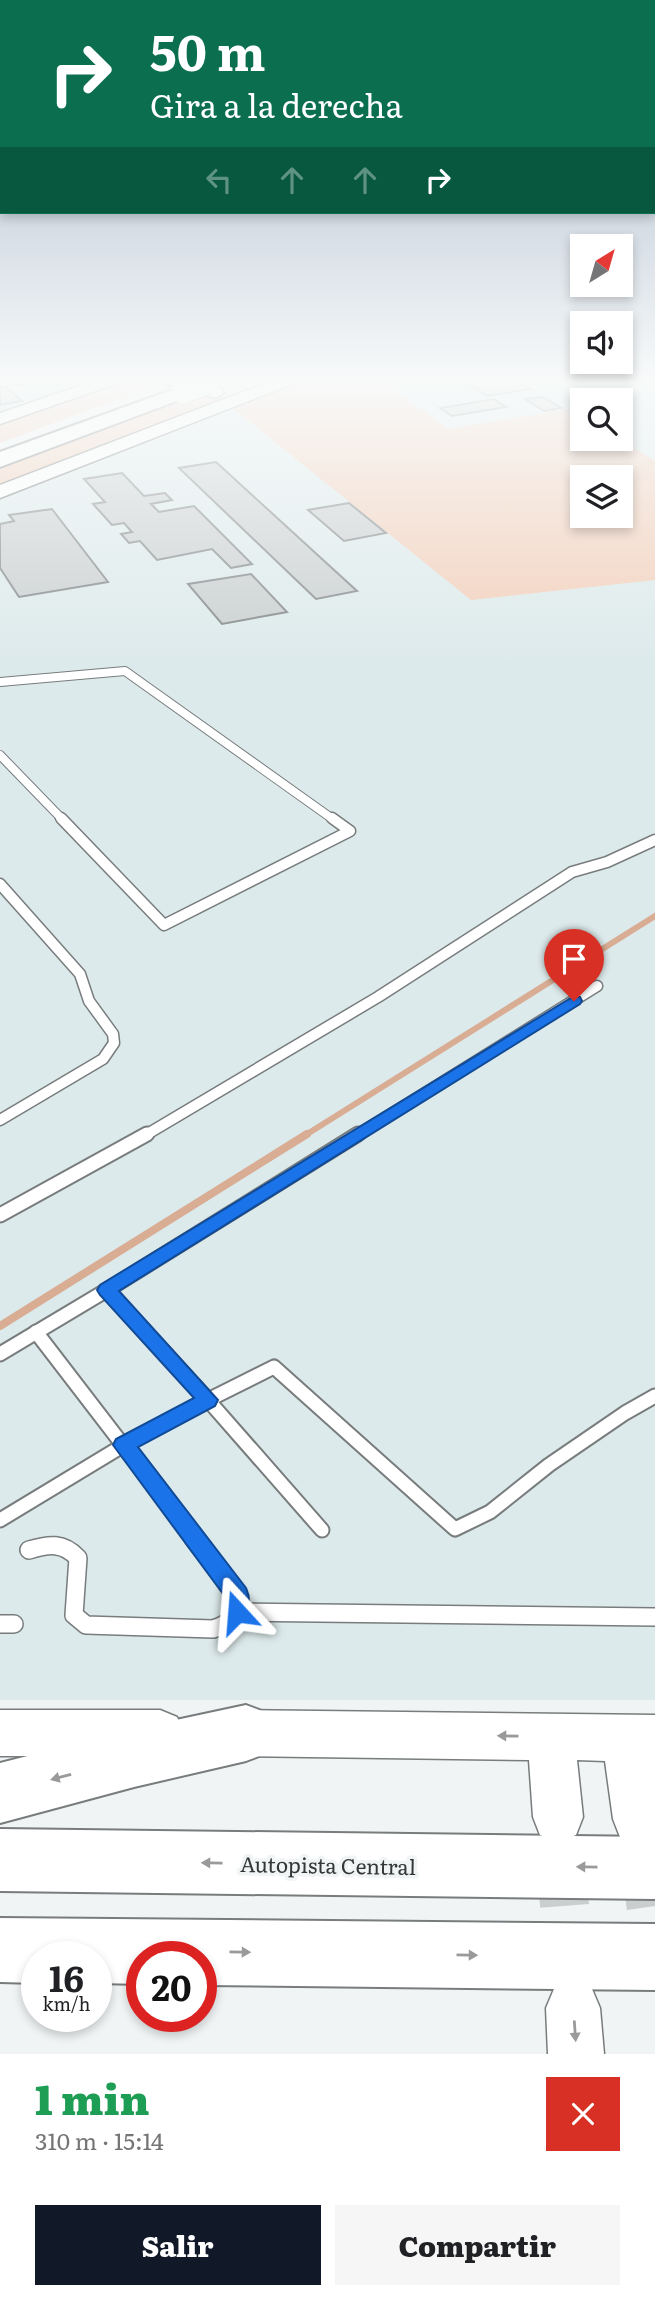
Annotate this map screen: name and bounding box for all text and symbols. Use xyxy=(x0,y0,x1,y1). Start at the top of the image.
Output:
text: 50 m xyxy=(150,13,266,86)
icon: right xyxy=(35,28,126,119)
text: Gira a la derecha xyxy=(150,80,403,128)
icon: left xyxy=(200,161,238,199)
icon: ahead xyxy=(273,161,311,199)
icon: ahead xyxy=(346,161,384,199)
icon: right xyxy=(419,161,457,199)
north arrow xyxy=(570,234,634,298)
map controls xyxy=(570,234,633,528)
button: sound xyxy=(570,311,633,374)
button: search xyxy=(570,388,633,451)
button: layers xyxy=(570,465,633,528)
pin xyxy=(544,929,604,1001)
icon: arrive xyxy=(555,940,593,978)
position arrow xyxy=(200,1575,274,1649)
one-way arrow xyxy=(497,1730,519,1742)
one-way arrow xyxy=(49,1772,71,1783)
street label: Autopista Central xyxy=(240,1847,416,1881)
one-way arrow xyxy=(201,1857,223,1869)
one-way arrow xyxy=(576,1861,598,1873)
speed limit sign: 20 xyxy=(126,1941,217,2032)
one-way arrow xyxy=(229,1946,251,1958)
one-way arrow xyxy=(456,1949,478,1961)
text: 16 xyxy=(49,1951,84,2003)
text: km/h xyxy=(43,1990,90,2017)
one-way arrow xyxy=(570,2020,581,2042)
text: 1 min xyxy=(35,2066,150,2128)
button: close xyxy=(546,2077,620,2151)
text: 310 m · 15:14 xyxy=(35,2123,164,2157)
button: Salir xyxy=(35,2205,321,2285)
button: Compartir xyxy=(335,2205,620,2285)

